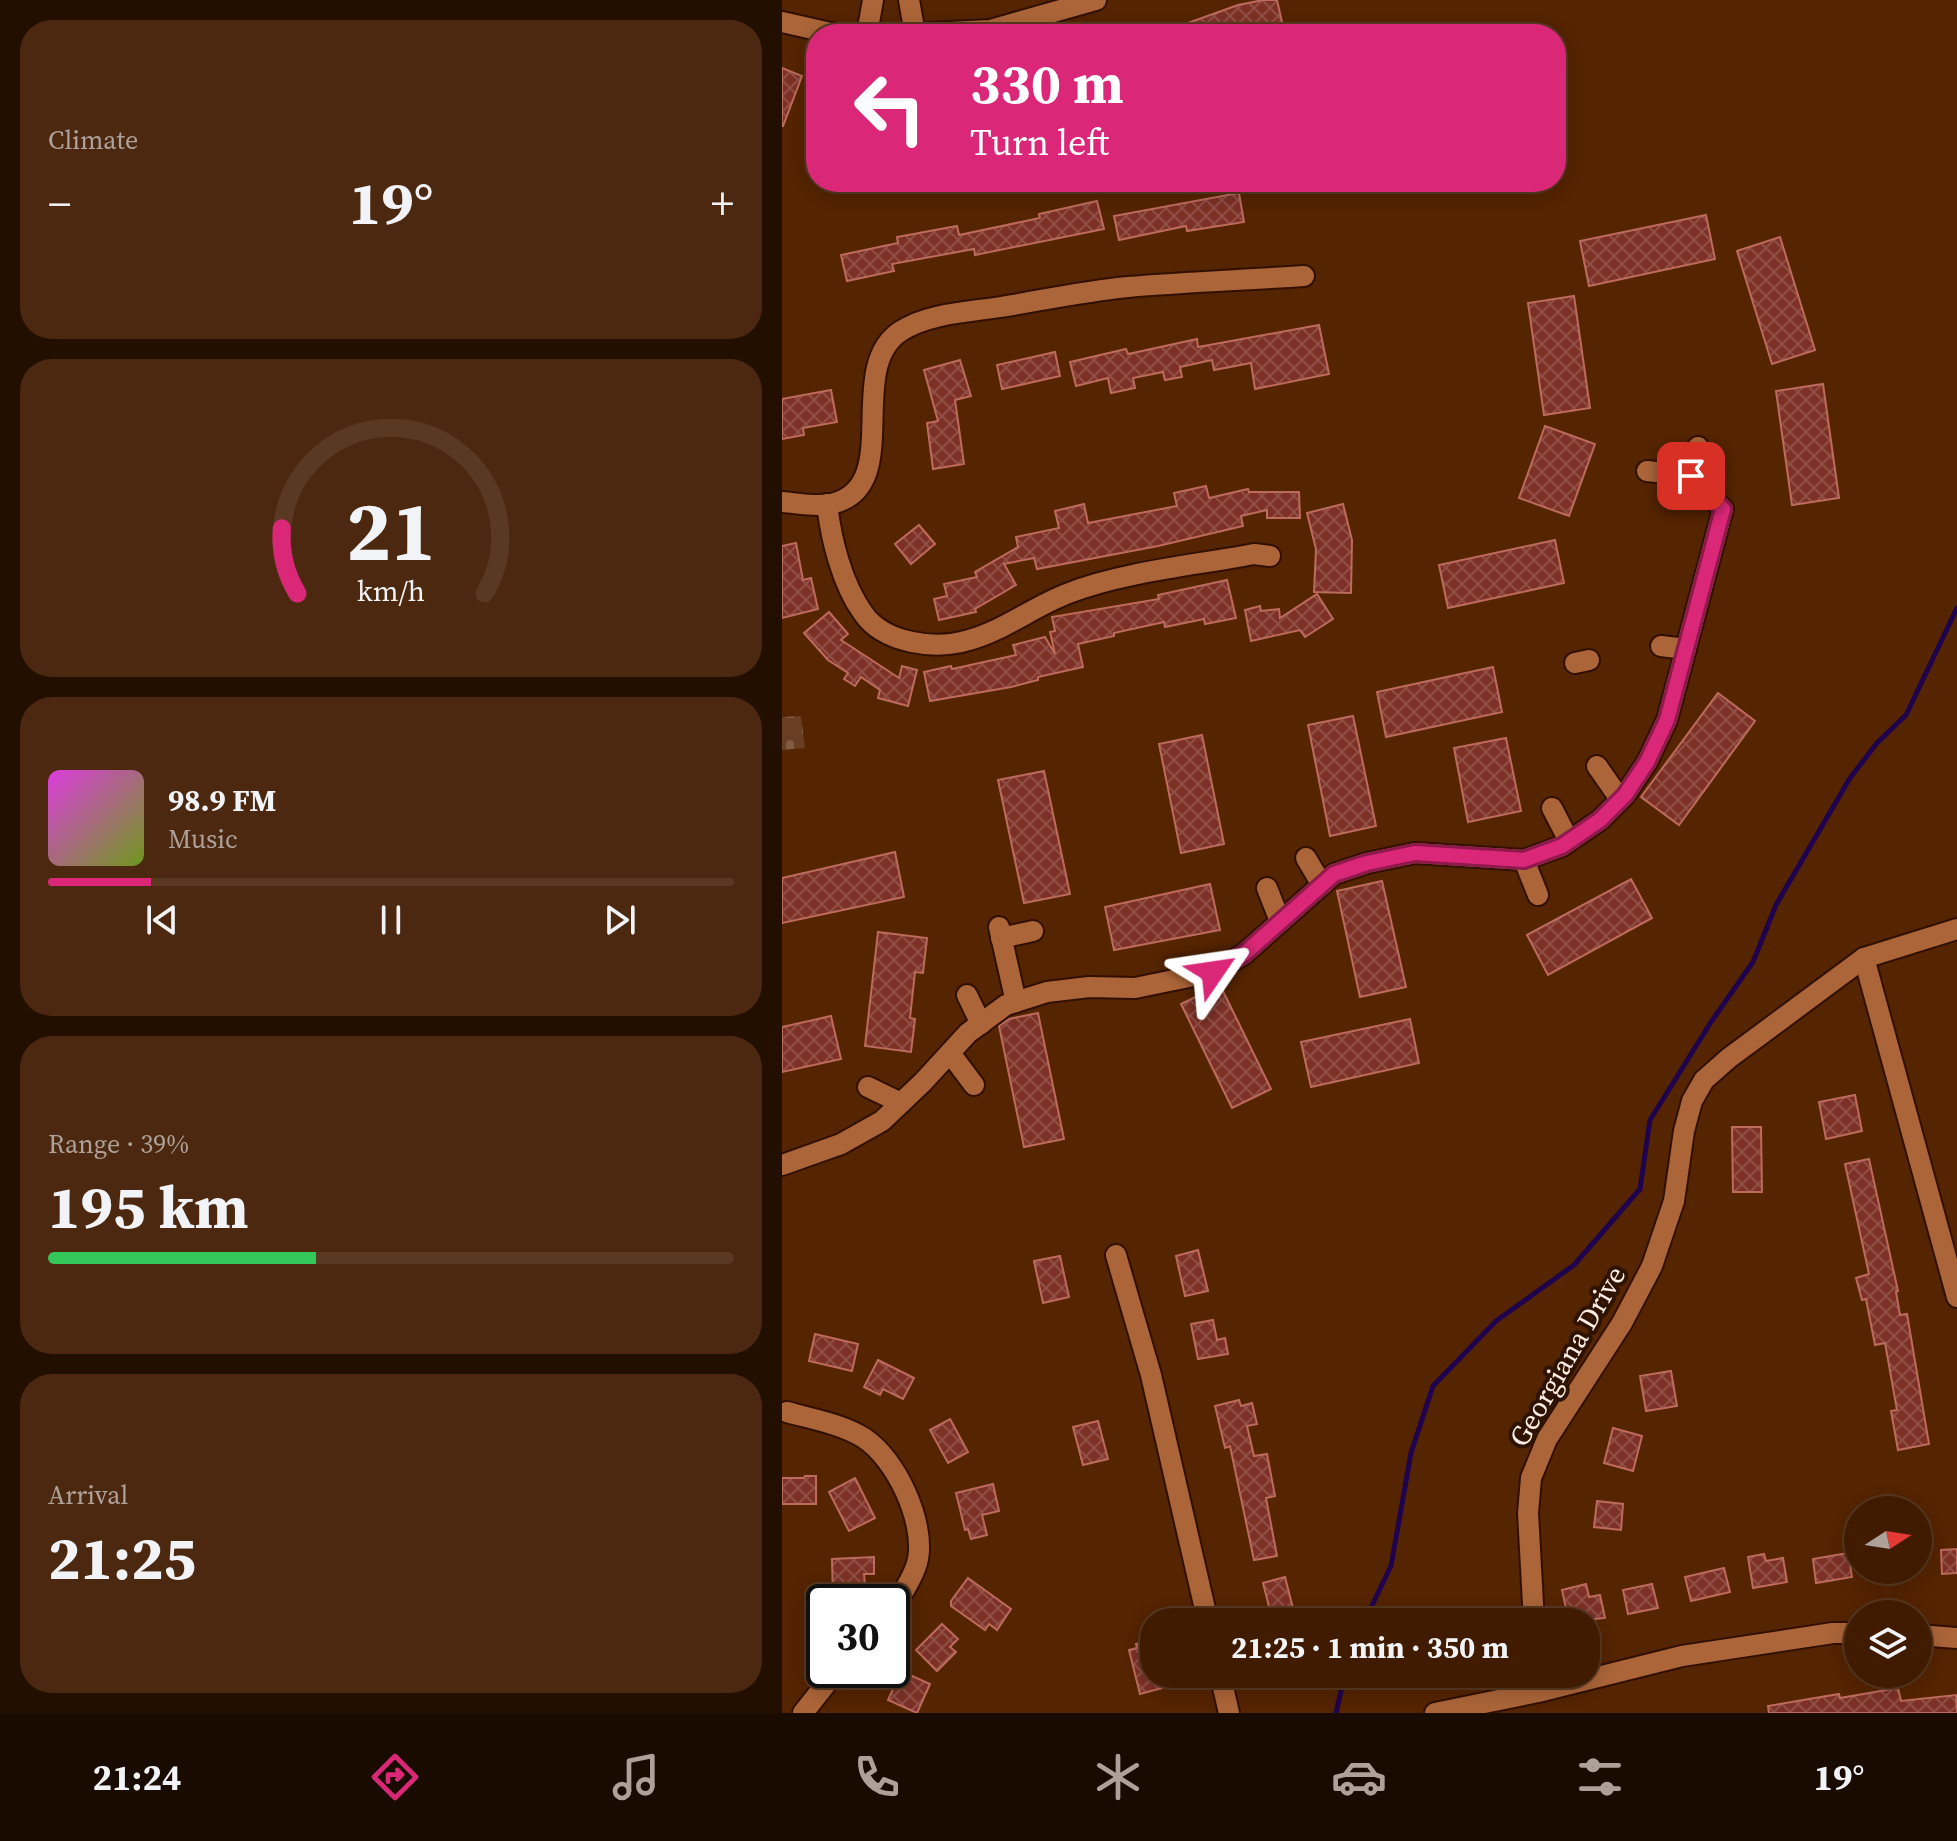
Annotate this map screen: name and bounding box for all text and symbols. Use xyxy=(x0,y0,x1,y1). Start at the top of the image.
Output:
text: 330 m xyxy=(970,45,1124,122)
icon: left xyxy=(838,56,942,160)
text: Turn left xyxy=(970,118,1109,167)
text: Climate xyxy=(48,122,138,158)
text: 19° xyxy=(349,162,433,244)
text: − xyxy=(48,173,71,234)
text: + xyxy=(711,173,734,234)
pin xyxy=(1657,442,1725,510)
icon: arrive xyxy=(1669,454,1713,498)
text: 21 xyxy=(346,473,436,587)
text: km/h xyxy=(357,571,425,611)
text: 98.9 FM xyxy=(168,780,276,821)
text: Music xyxy=(168,821,238,857)
icon: previous xyxy=(140,898,184,942)
icon: pause xyxy=(369,898,413,942)
icon: next xyxy=(598,898,642,942)
position arrow xyxy=(1171,930,1255,1014)
text: Range · 39% xyxy=(48,1126,189,1162)
text: 195 km xyxy=(48,1166,249,1248)
street label: Georgiana Drive xyxy=(1500,1259,1634,1453)
text: Arrival xyxy=(48,1477,128,1513)
north arrow xyxy=(1844,1496,1932,1584)
map controls xyxy=(1844,1496,1932,1688)
text: 21:25 xyxy=(48,1517,196,1599)
speed limit sign: 30 xyxy=(806,1584,910,1688)
button: layers xyxy=(1844,1600,1932,1688)
text: 21:25 · 1 min · 350 m xyxy=(1231,1627,1509,1668)
icon: directions xyxy=(367,1749,423,1805)
icon: music xyxy=(608,1749,664,1805)
icon: phone xyxy=(849,1749,905,1805)
icon: climate xyxy=(1090,1749,1146,1805)
icon: car xyxy=(1331,1749,1387,1805)
icon: filters xyxy=(1572,1749,1628,1805)
text: 21:24 xyxy=(93,1753,181,1802)
text: 19° xyxy=(1814,1753,1864,1802)

